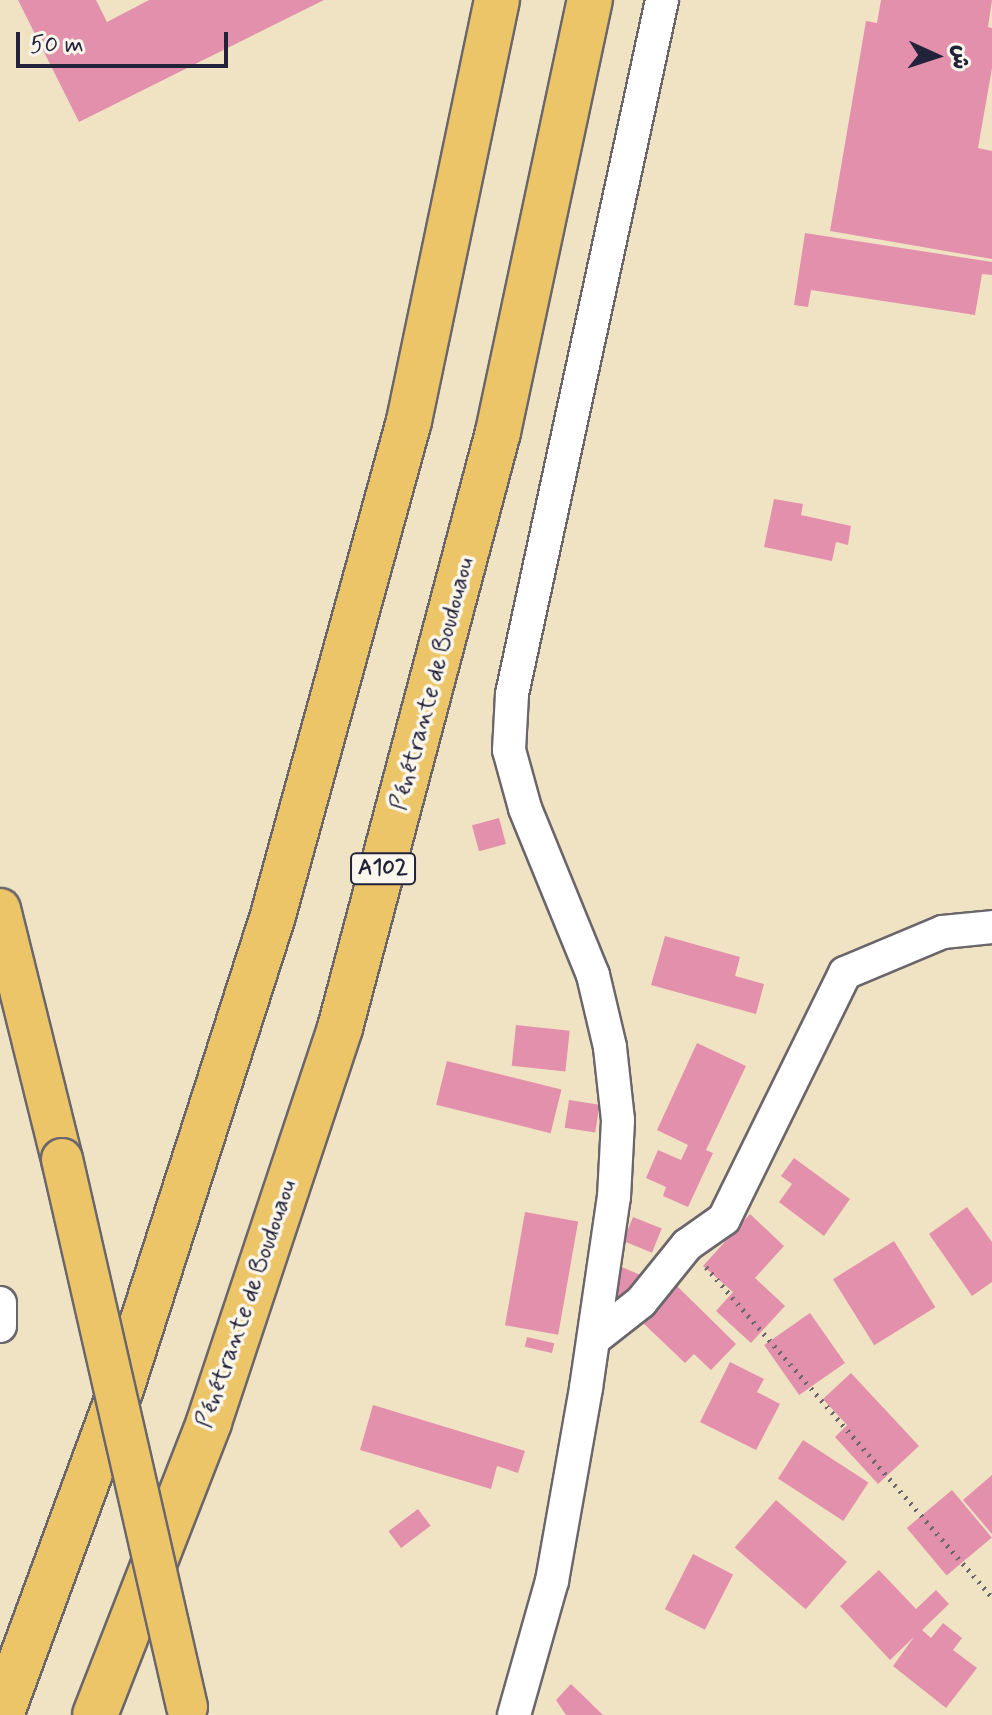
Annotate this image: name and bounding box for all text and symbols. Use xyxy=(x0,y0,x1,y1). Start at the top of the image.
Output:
scale bar xyxy=(20,16,232,66)
north arrow xyxy=(896,16,976,96)
text: 50 m xyxy=(30,30,84,61)
text: ش xyxy=(945,44,975,70)
street label: Pénétrante de Boudouaou xyxy=(385,554,481,814)
road number: A102 xyxy=(349,851,417,887)
street label: Pénétrante de Boudouaou xyxy=(191,1176,303,1432)

